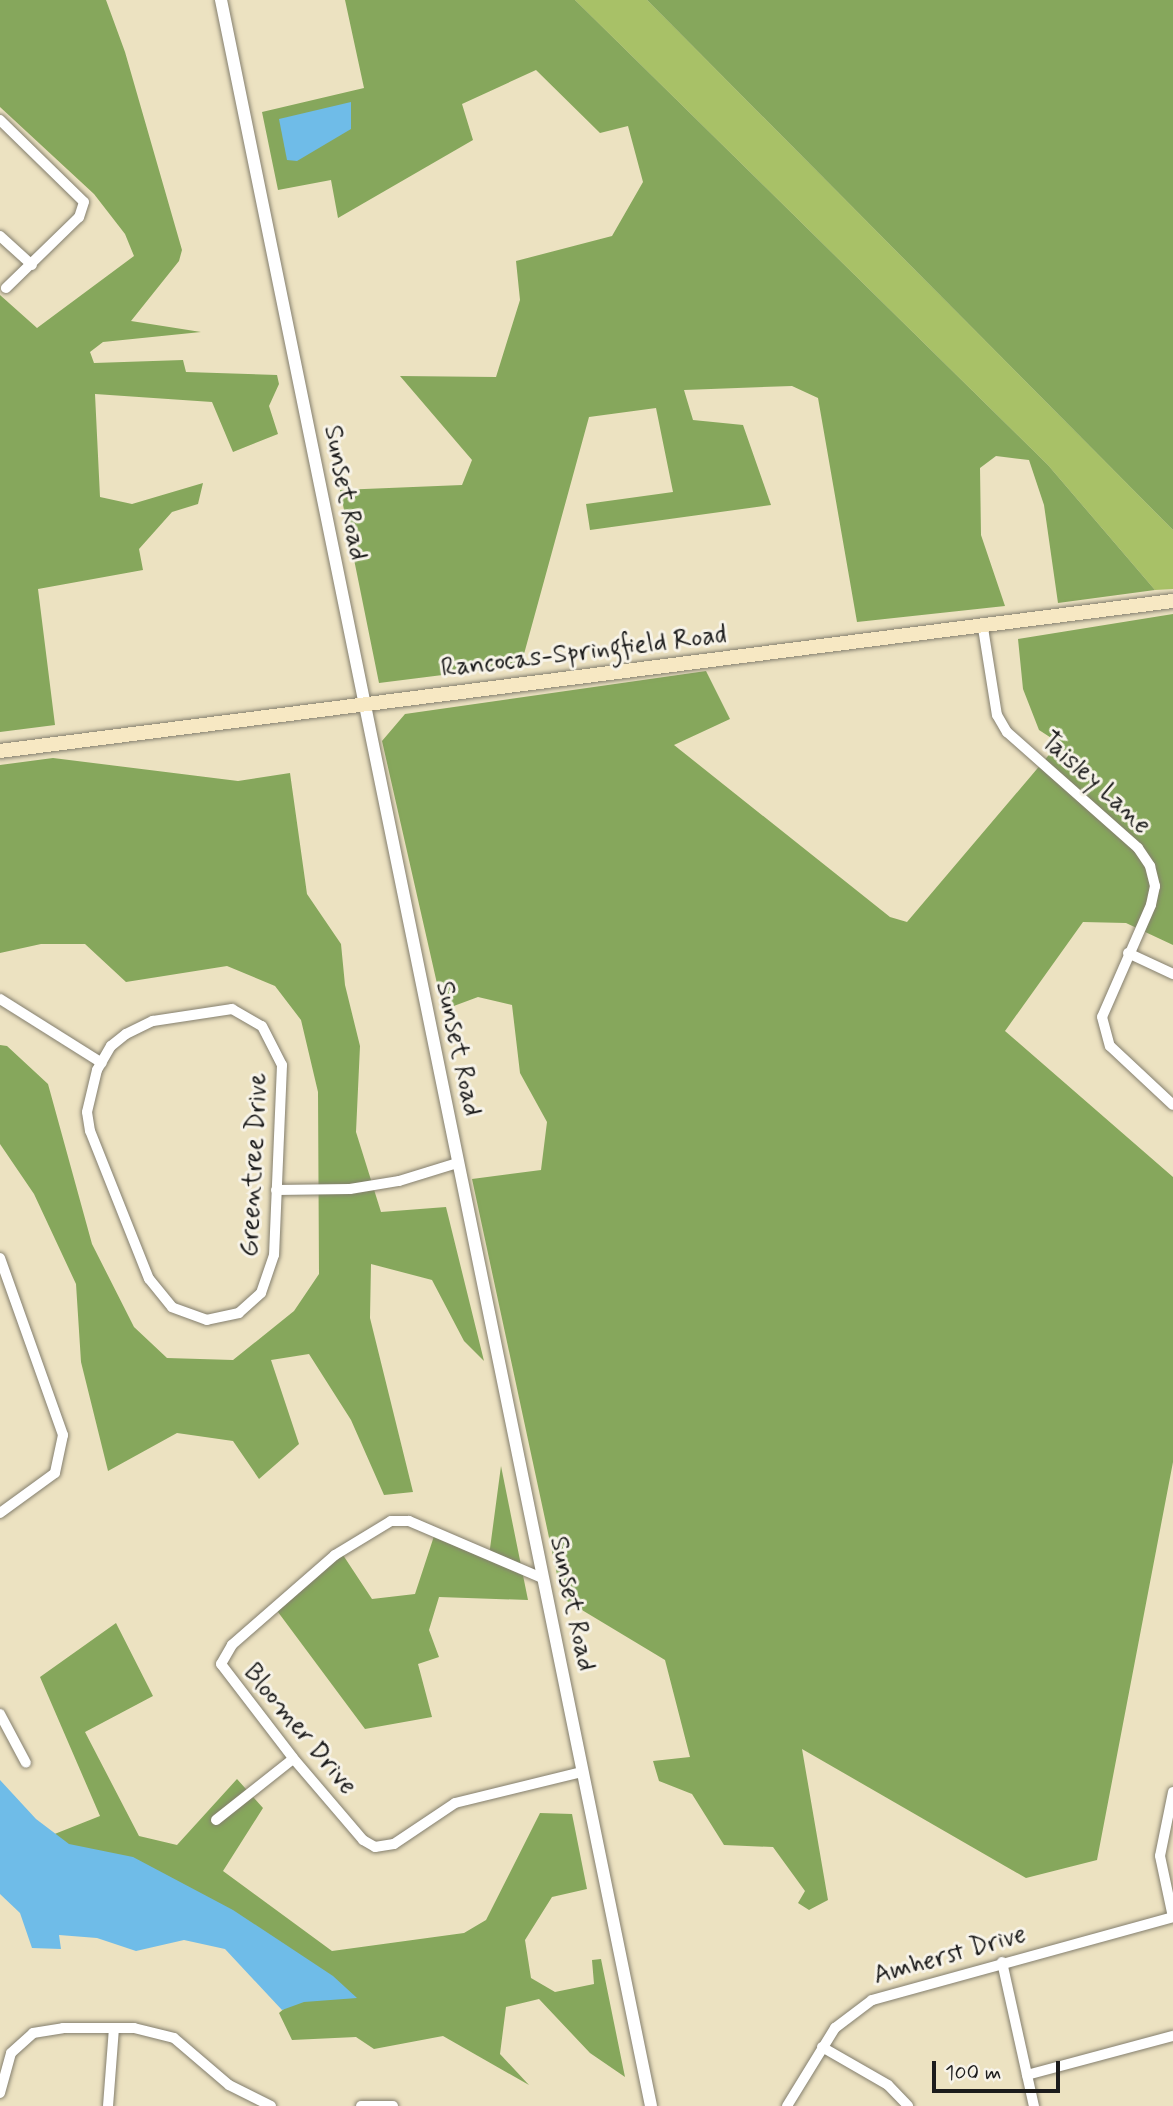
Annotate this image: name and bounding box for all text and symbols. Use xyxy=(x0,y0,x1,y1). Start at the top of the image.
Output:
street label: Sunset Road xyxy=(316,422,372,564)
street label: Rancocas-Springfield Road xyxy=(440,620,728,686)
street label: Taisley Lane xyxy=(1034,727,1156,841)
street label: Sunset Road xyxy=(427,978,487,1120)
street label: Greentree Drive xyxy=(235,1072,275,1258)
street label: Sunset Road xyxy=(541,1533,601,1675)
street label: Bloomer Drive xyxy=(236,1659,362,1801)
street label: Amherst Drive xyxy=(870,1919,1030,1993)
scale bar xyxy=(935,2046,1063,2090)
text: 100 m xyxy=(945,2059,1001,2087)

